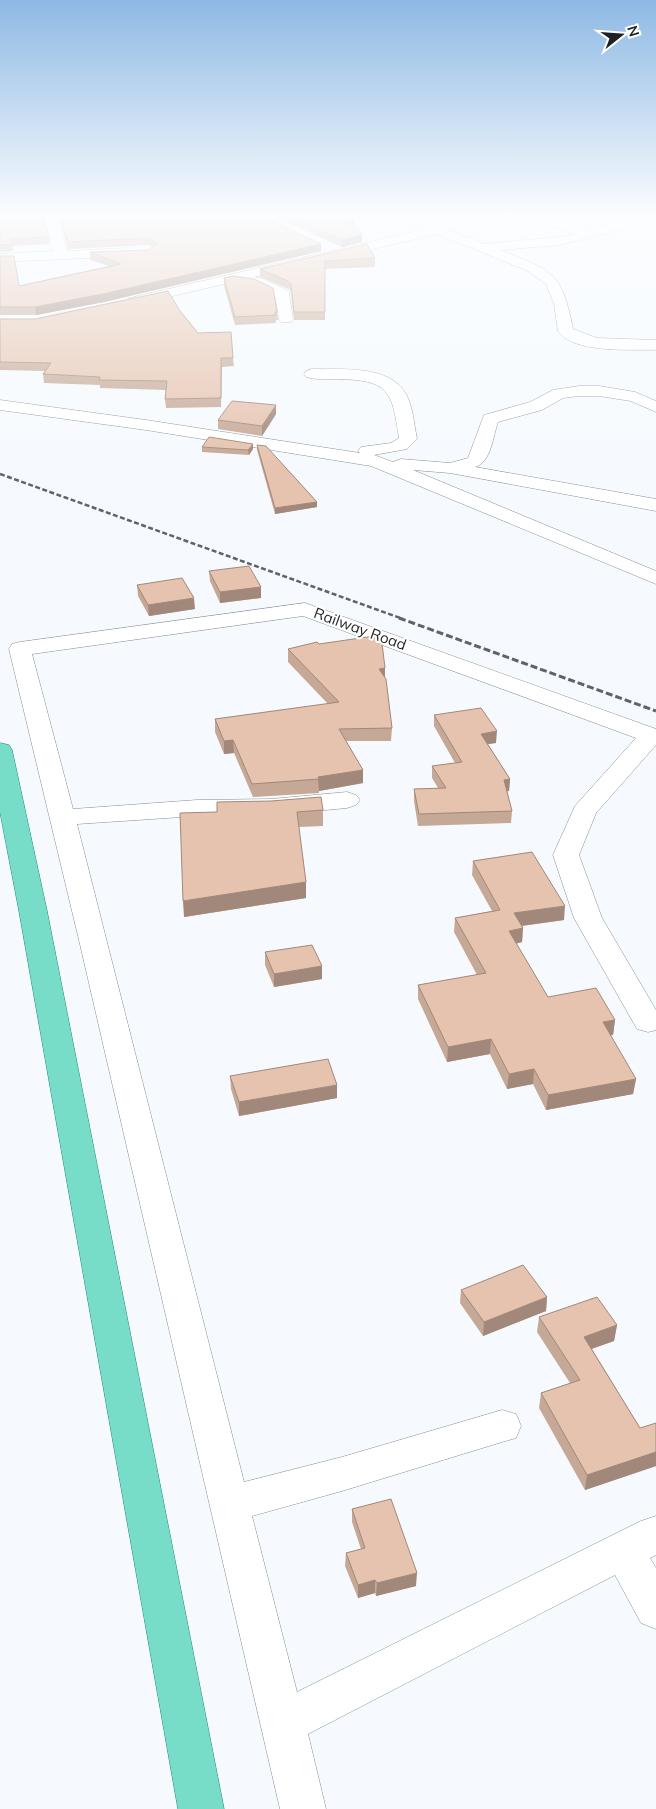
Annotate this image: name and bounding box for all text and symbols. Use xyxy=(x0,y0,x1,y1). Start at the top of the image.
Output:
north arrow xyxy=(596,10,646,60)
text: N xyxy=(623,24,644,39)
street label: Railway Road xyxy=(311,603,409,654)

